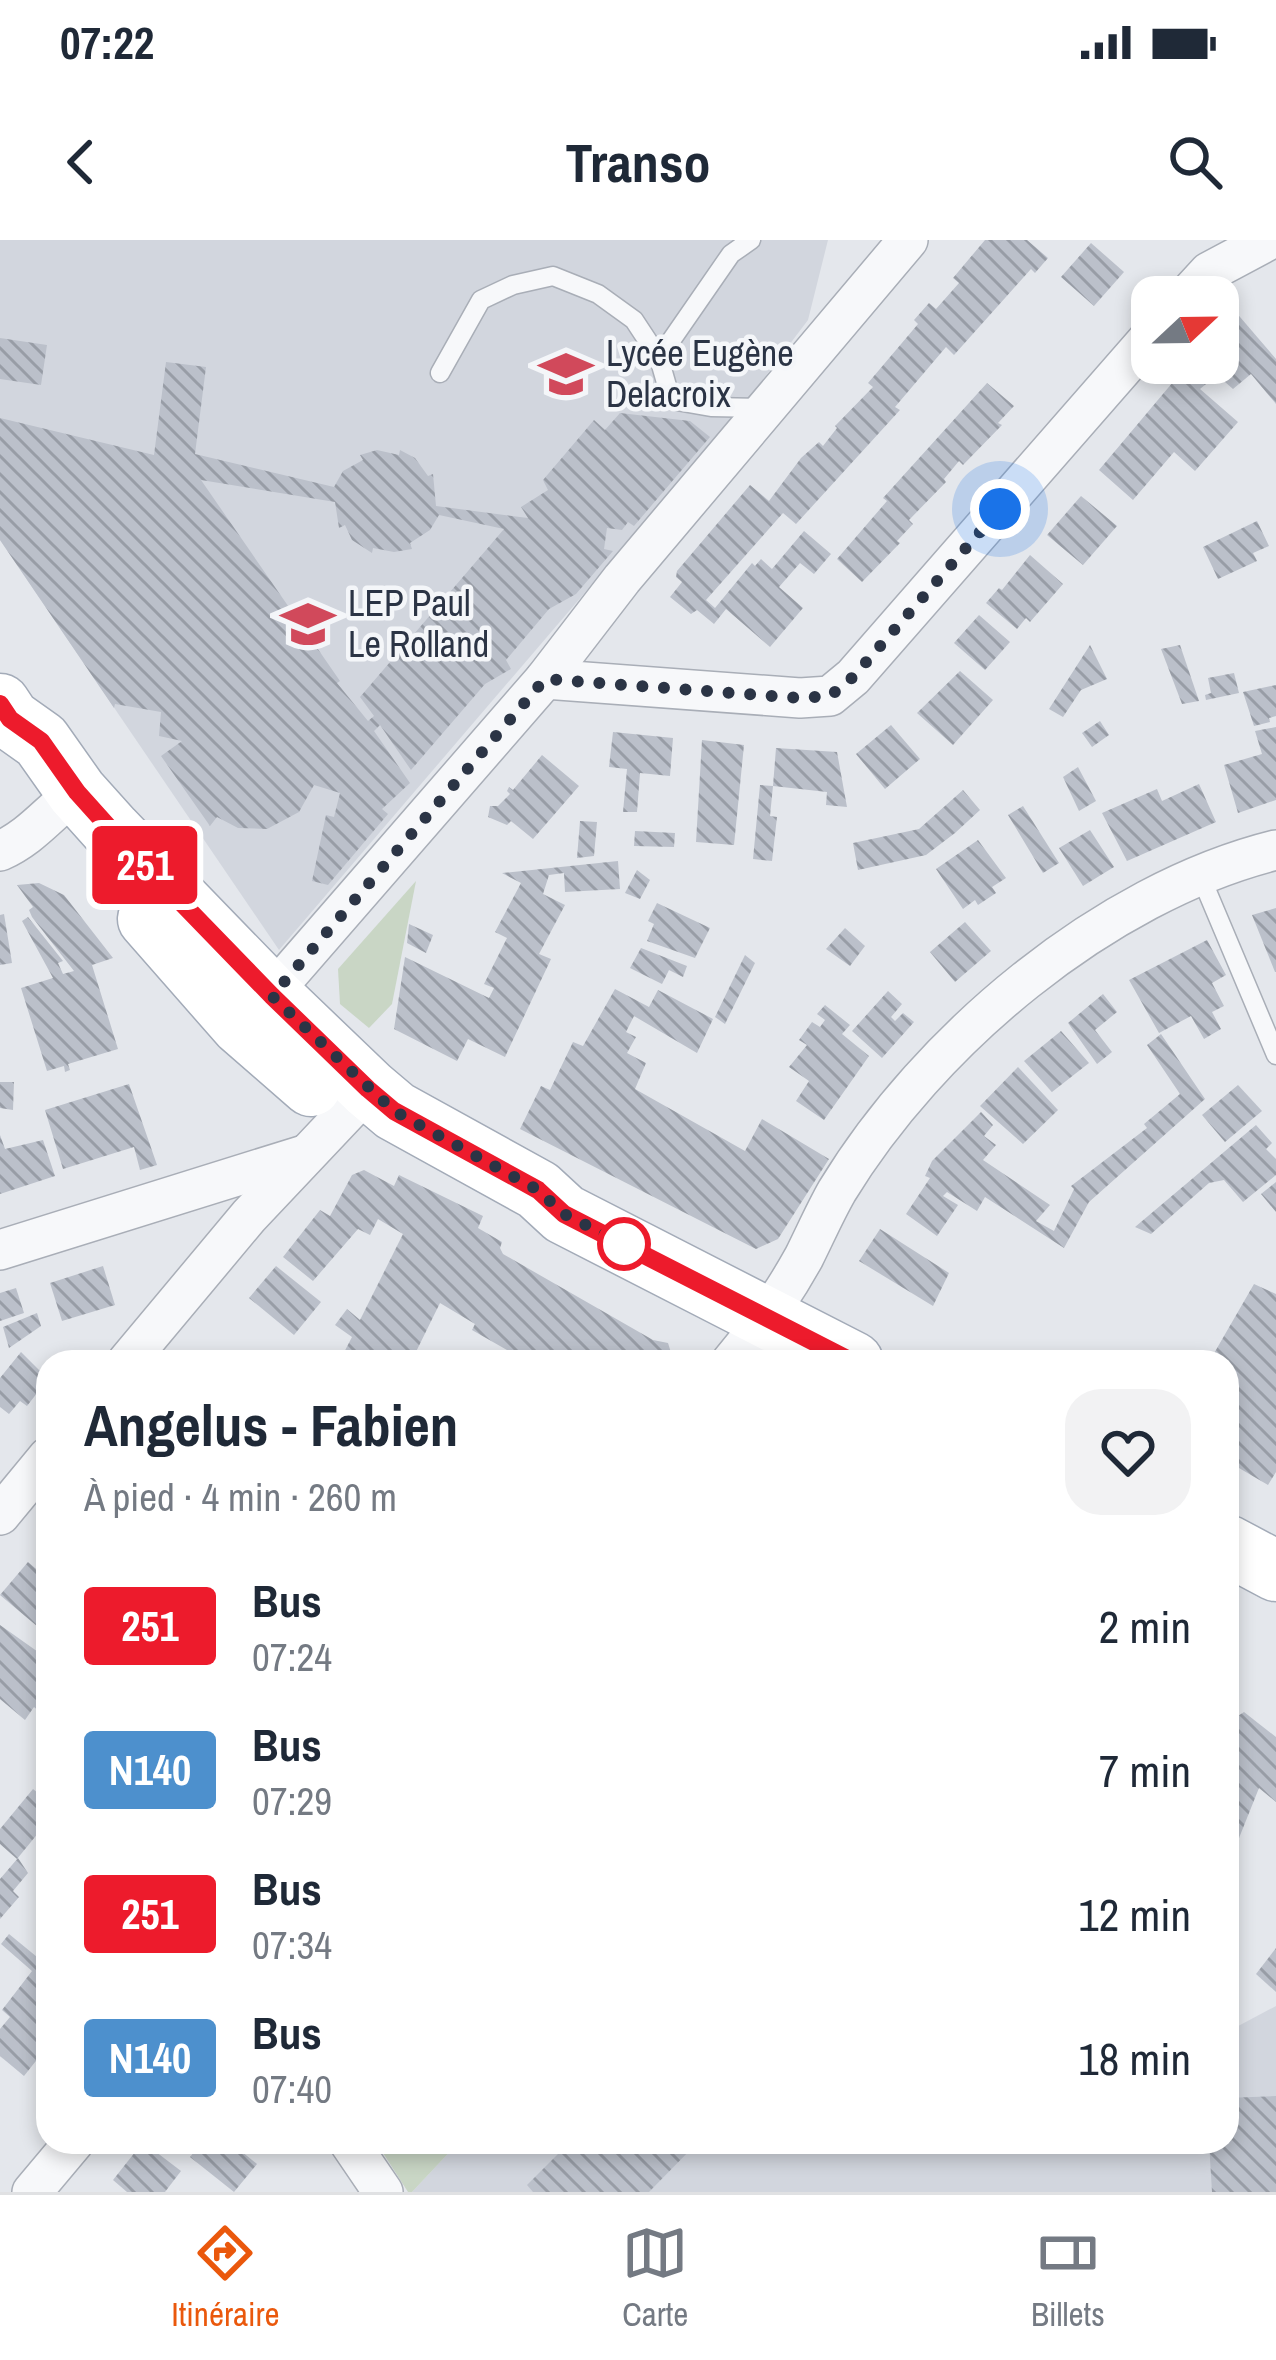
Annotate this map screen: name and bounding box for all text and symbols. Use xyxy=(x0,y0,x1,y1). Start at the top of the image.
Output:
text: 07:22 xyxy=(60,12,154,73)
text: Transo xyxy=(565,126,711,199)
icon: back xyxy=(48,129,114,195)
icon: search xyxy=(1162,129,1228,195)
north arrow xyxy=(1131,276,1239,384)
map controls xyxy=(1131,276,1239,384)
place label: Lycée Eugène Delacroix xyxy=(606,329,794,418)
school or university icon: Lycée Eugène Delacroix xyxy=(537,345,595,403)
your location xyxy=(970,479,1030,539)
place label: LEP Paul Le Rolland xyxy=(348,579,489,668)
school or university icon: LEP Paul Le Rolland xyxy=(279,595,337,653)
line badge: 251 xyxy=(76,826,214,904)
text: 251 xyxy=(116,837,174,893)
unlabelled marker xyxy=(599,1219,649,1269)
text: Angelus - Fabien xyxy=(84,1387,458,1464)
button: heart xyxy=(1065,1389,1191,1515)
text: À pied · 4 min · 260 m xyxy=(84,1471,397,1523)
text: Bus xyxy=(252,1570,322,1631)
text: 2 min xyxy=(1099,1596,1191,1657)
text: 251 xyxy=(121,1598,179,1654)
text: 07:24 xyxy=(252,1631,332,1683)
text: Bus xyxy=(252,1714,322,1775)
text: 7 min xyxy=(1099,1740,1191,1801)
text: N140 xyxy=(109,1742,191,1798)
text: 07:29 xyxy=(252,1775,332,1827)
text: Bus xyxy=(252,1858,322,1919)
text: 12 min xyxy=(1078,1884,1191,1945)
text: 251 xyxy=(121,1886,179,1942)
text: 07:34 xyxy=(252,1919,332,1971)
text: Bus xyxy=(252,2002,322,2063)
text: 18 min xyxy=(1078,2028,1191,2089)
text: N140 xyxy=(109,2030,191,2086)
text: 07:40 xyxy=(252,2063,332,2115)
tab: Itinéraire xyxy=(171,2220,280,2336)
tab: Carte xyxy=(622,2220,688,2336)
tab: Billets xyxy=(1031,2220,1105,2336)

